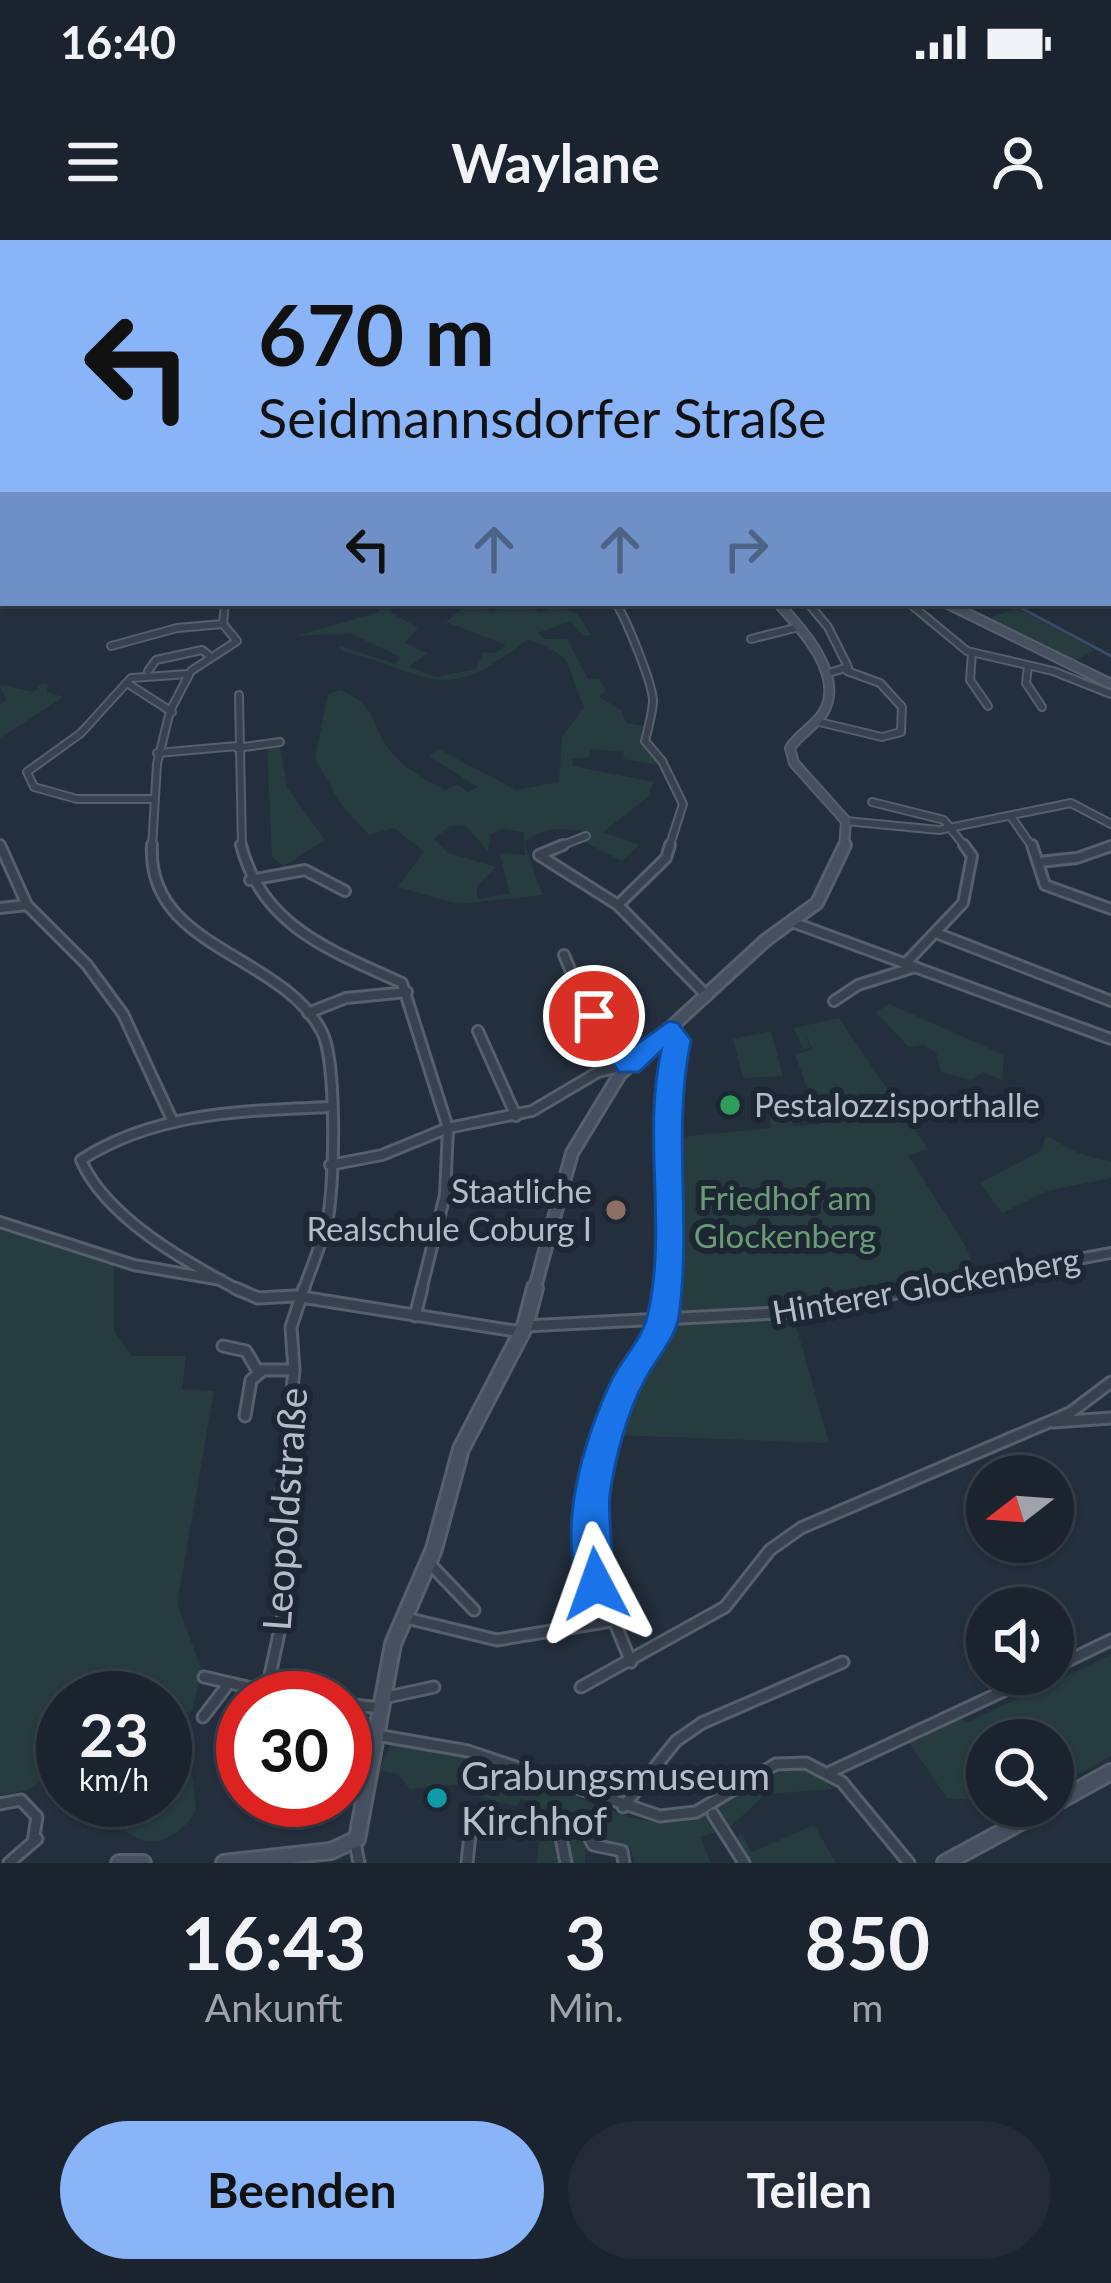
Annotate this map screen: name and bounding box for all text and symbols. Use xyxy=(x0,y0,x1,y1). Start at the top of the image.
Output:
text: 16:40 xyxy=(60,15,176,69)
icon: menu xyxy=(60,129,126,195)
icon: person xyxy=(985,129,1051,195)
text: Waylane xyxy=(451,130,660,195)
text: 670 m xyxy=(258,283,495,384)
icon: left xyxy=(60,288,216,444)
text: Seidmannsdorfer Straße xyxy=(258,385,826,450)
icon: left xyxy=(335,516,401,582)
icon: ahead xyxy=(461,516,527,582)
icon: ahead xyxy=(587,516,653,582)
icon: right xyxy=(713,516,779,582)
pin xyxy=(543,965,645,1067)
icon: arrive xyxy=(561,983,627,1049)
place label: Pestalozzisporthalle xyxy=(754,1084,1040,1124)
marker: Pestalozzisporthalle xyxy=(717,1092,743,1118)
place label: Staatliche Realschule Coburg I xyxy=(306,1170,592,1248)
park label: Friedhof am Glockenberg xyxy=(694,1177,876,1255)
marker: Staatliche Realschule Coburg I xyxy=(603,1197,629,1223)
street label: Hinterer Glockenberg xyxy=(769,1238,1083,1332)
street label: Leopoldstraße xyxy=(253,1386,315,1632)
north arrow xyxy=(966,1455,1074,1563)
map controls xyxy=(966,1455,1074,1827)
position arrow xyxy=(533,1521,659,1647)
button: sound xyxy=(966,1587,1074,1695)
speed limit sign: 30 xyxy=(216,1671,372,1827)
text: 23 xyxy=(79,1698,149,1770)
button: search xyxy=(966,1719,1074,1827)
place label: Grabungsmuseum Kirchhof xyxy=(461,1752,770,1843)
text: km/h xyxy=(79,1761,149,1797)
marker: Grabungsmuseum Kirchhof xyxy=(424,1785,450,1811)
text: 16:43 xyxy=(181,1899,367,1985)
text: 3 xyxy=(565,1899,607,1985)
text: 850 xyxy=(805,1899,930,1985)
text: Ankunft xyxy=(205,1984,343,2030)
text: Min. xyxy=(548,1984,624,2030)
text: m xyxy=(851,1984,883,2030)
button: Beenden xyxy=(60,2121,544,2259)
button: Teilen xyxy=(568,2121,1051,2259)

